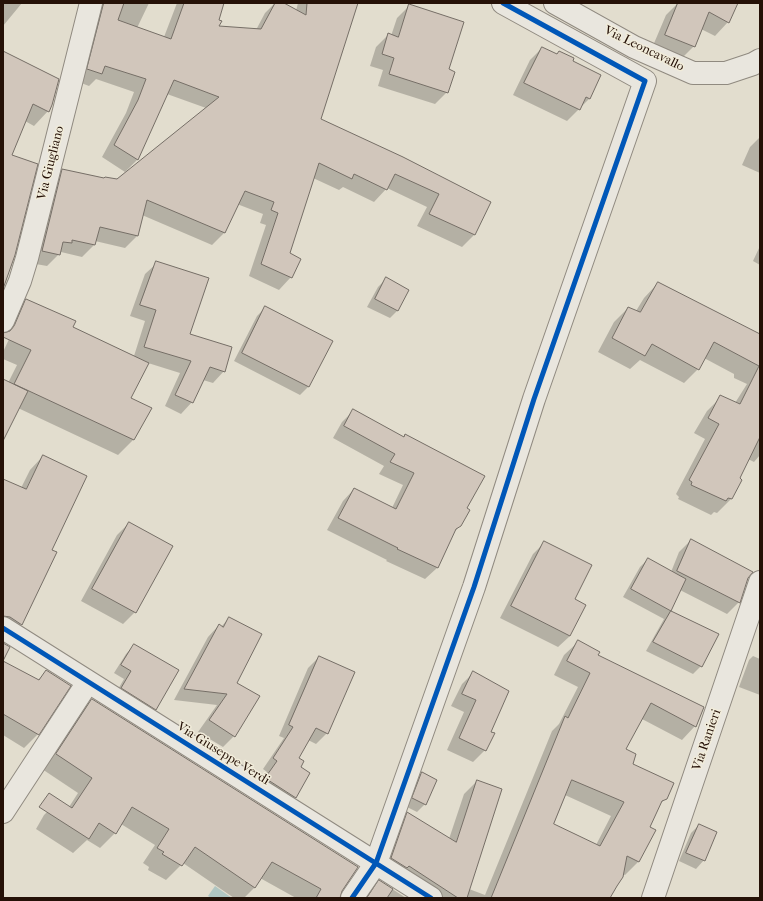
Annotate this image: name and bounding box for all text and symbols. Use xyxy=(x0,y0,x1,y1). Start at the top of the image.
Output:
street label: Via Leoncavallo xyxy=(601,23,687,75)
street label: Via Giugliano xyxy=(34,124,68,202)
street label: Via Ranieri xyxy=(689,707,725,773)
street label: Via Giuseppe Verdi xyxy=(174,719,272,789)

